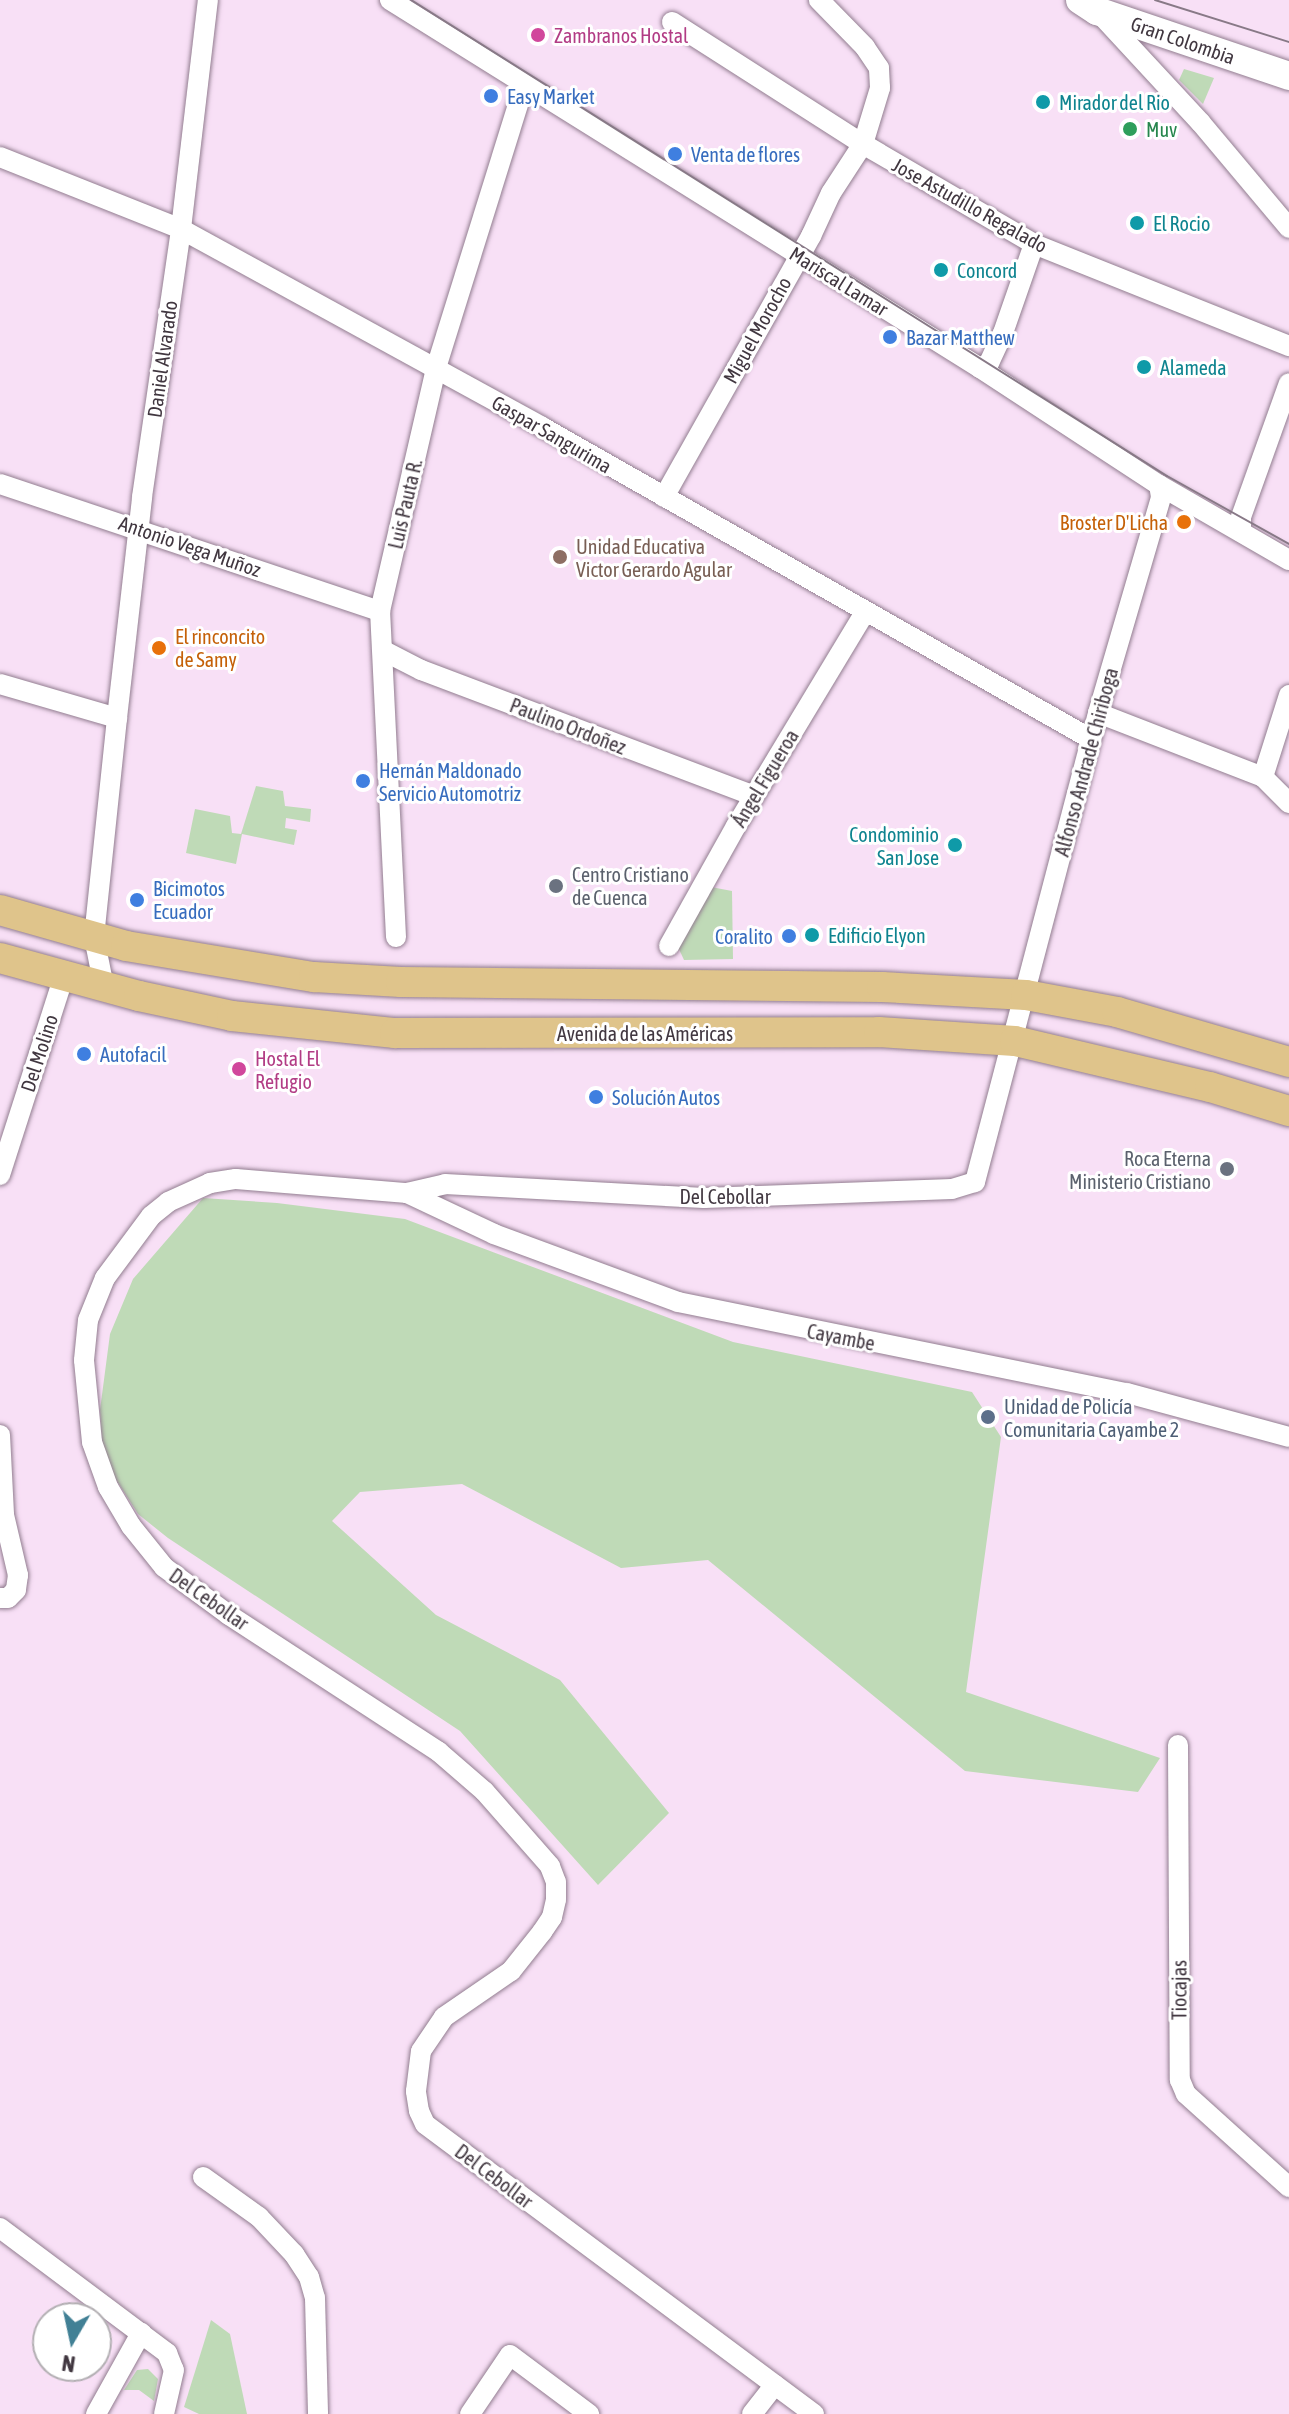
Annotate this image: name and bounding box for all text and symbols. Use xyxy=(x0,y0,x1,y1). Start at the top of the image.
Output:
street label: Gran Colombia xyxy=(1128,11,1238,69)
place label: Zambranos Hostal xyxy=(554,23,688,47)
marker: Zambranos Hostal xyxy=(529,26,547,44)
place label: Easy Market xyxy=(507,84,595,108)
marker: Easy Market xyxy=(482,87,500,105)
place label: Mirador del Rio xyxy=(1059,90,1170,114)
marker: Mirador del Rio xyxy=(1034,93,1052,111)
place label: Muv xyxy=(1146,117,1177,141)
marker: Muv xyxy=(1121,120,1139,138)
place label: Venta de flores xyxy=(691,142,800,166)
marker: Venta de flores xyxy=(666,145,684,163)
street label: Jose Astudillo Regalado xyxy=(888,152,1052,258)
place label: El Rocio xyxy=(1153,211,1210,235)
marker: El Rocio xyxy=(1128,214,1146,232)
street label: Mariscal Lamar xyxy=(785,241,893,321)
place label: Concord xyxy=(957,258,1017,282)
marker: Concord xyxy=(932,261,950,279)
street label: Miguel Morocho xyxy=(718,273,796,387)
street label: Daniel Alvarado xyxy=(142,299,182,419)
place label: Bazar Matthew xyxy=(906,325,1015,349)
marker: Bazar Matthew xyxy=(881,328,899,346)
place label: Alameda xyxy=(1160,355,1227,379)
marker: Alameda xyxy=(1135,358,1153,376)
street label: Gaspar Sangurima xyxy=(488,390,616,478)
street label: Luis Pauta R. xyxy=(383,457,427,551)
street label: Antonio Vega Muñoz xyxy=(116,510,264,582)
place label: Broster D'Licha xyxy=(1060,510,1168,534)
marker: Broster D'Licha xyxy=(1175,513,1193,531)
place label: Unidad Educativa Victor Gerardo Agular xyxy=(576,534,732,581)
marker: Unidad Educativa Victor Gerardo Agular xyxy=(551,548,569,566)
place label: El rinconcito de Samy xyxy=(175,624,265,671)
marker: El rinconcito de Samy xyxy=(150,639,168,657)
street label: Alfonso Andrade Chiriboga xyxy=(1049,665,1123,859)
street label: Paulino Ordoñez xyxy=(506,693,630,759)
street label: Ángel Figueroa xyxy=(727,725,803,831)
place label: Hernán Maldonado Servicio Automotriz xyxy=(379,758,522,805)
marker: Hernán Maldonado Servicio Automotriz xyxy=(354,772,372,790)
place label: Condominio San Jose xyxy=(849,822,939,869)
marker: Condominio San Jose xyxy=(946,836,964,854)
place label: Centro Cristiano de Cuenca xyxy=(572,862,689,909)
place label: Bicimotos Ecuador xyxy=(153,876,225,923)
marker: Centro Cristiano de Cuenca xyxy=(547,877,565,895)
marker: Bicimotos Ecuador xyxy=(128,891,146,909)
place label: Edificio Elyon xyxy=(828,923,926,947)
place label: Coralito xyxy=(715,924,773,948)
marker: Edificio Elyon xyxy=(803,926,821,944)
marker: Coralito xyxy=(780,927,798,945)
street label: Del Molino xyxy=(15,1011,63,1095)
street label: Avenida de las Américas xyxy=(557,1021,733,1045)
place label: Autofacil xyxy=(100,1042,167,1066)
marker: Autofacil xyxy=(75,1045,93,1063)
place label: Hostal El Refugio xyxy=(255,1046,320,1093)
marker: Hostal El Refugio xyxy=(230,1060,248,1078)
place label: Solución Autos xyxy=(612,1085,720,1109)
marker: Solución Autos xyxy=(587,1088,605,1106)
place label: Roca Eterna Ministerio Cristiano xyxy=(1069,1146,1211,1193)
marker: Roca Eterna Ministerio Cristiano xyxy=(1218,1160,1236,1178)
street label: Del Cebollar xyxy=(679,1184,771,1208)
street label: Cayambe xyxy=(805,1319,877,1355)
place label: Unidad de Policía Comunitaria Cayambe 2 xyxy=(1004,1394,1179,1441)
marker: Unidad de Policía Comunitaria Cayambe 2 xyxy=(979,1408,997,1426)
street label: Del Cebollar xyxy=(165,1563,253,1635)
street label: Tiocajas xyxy=(1167,1960,1191,2020)
street label: Del Cebollar xyxy=(450,2139,538,2213)
north arrow xyxy=(32,2302,112,2382)
text: N xyxy=(60,2350,77,2378)

